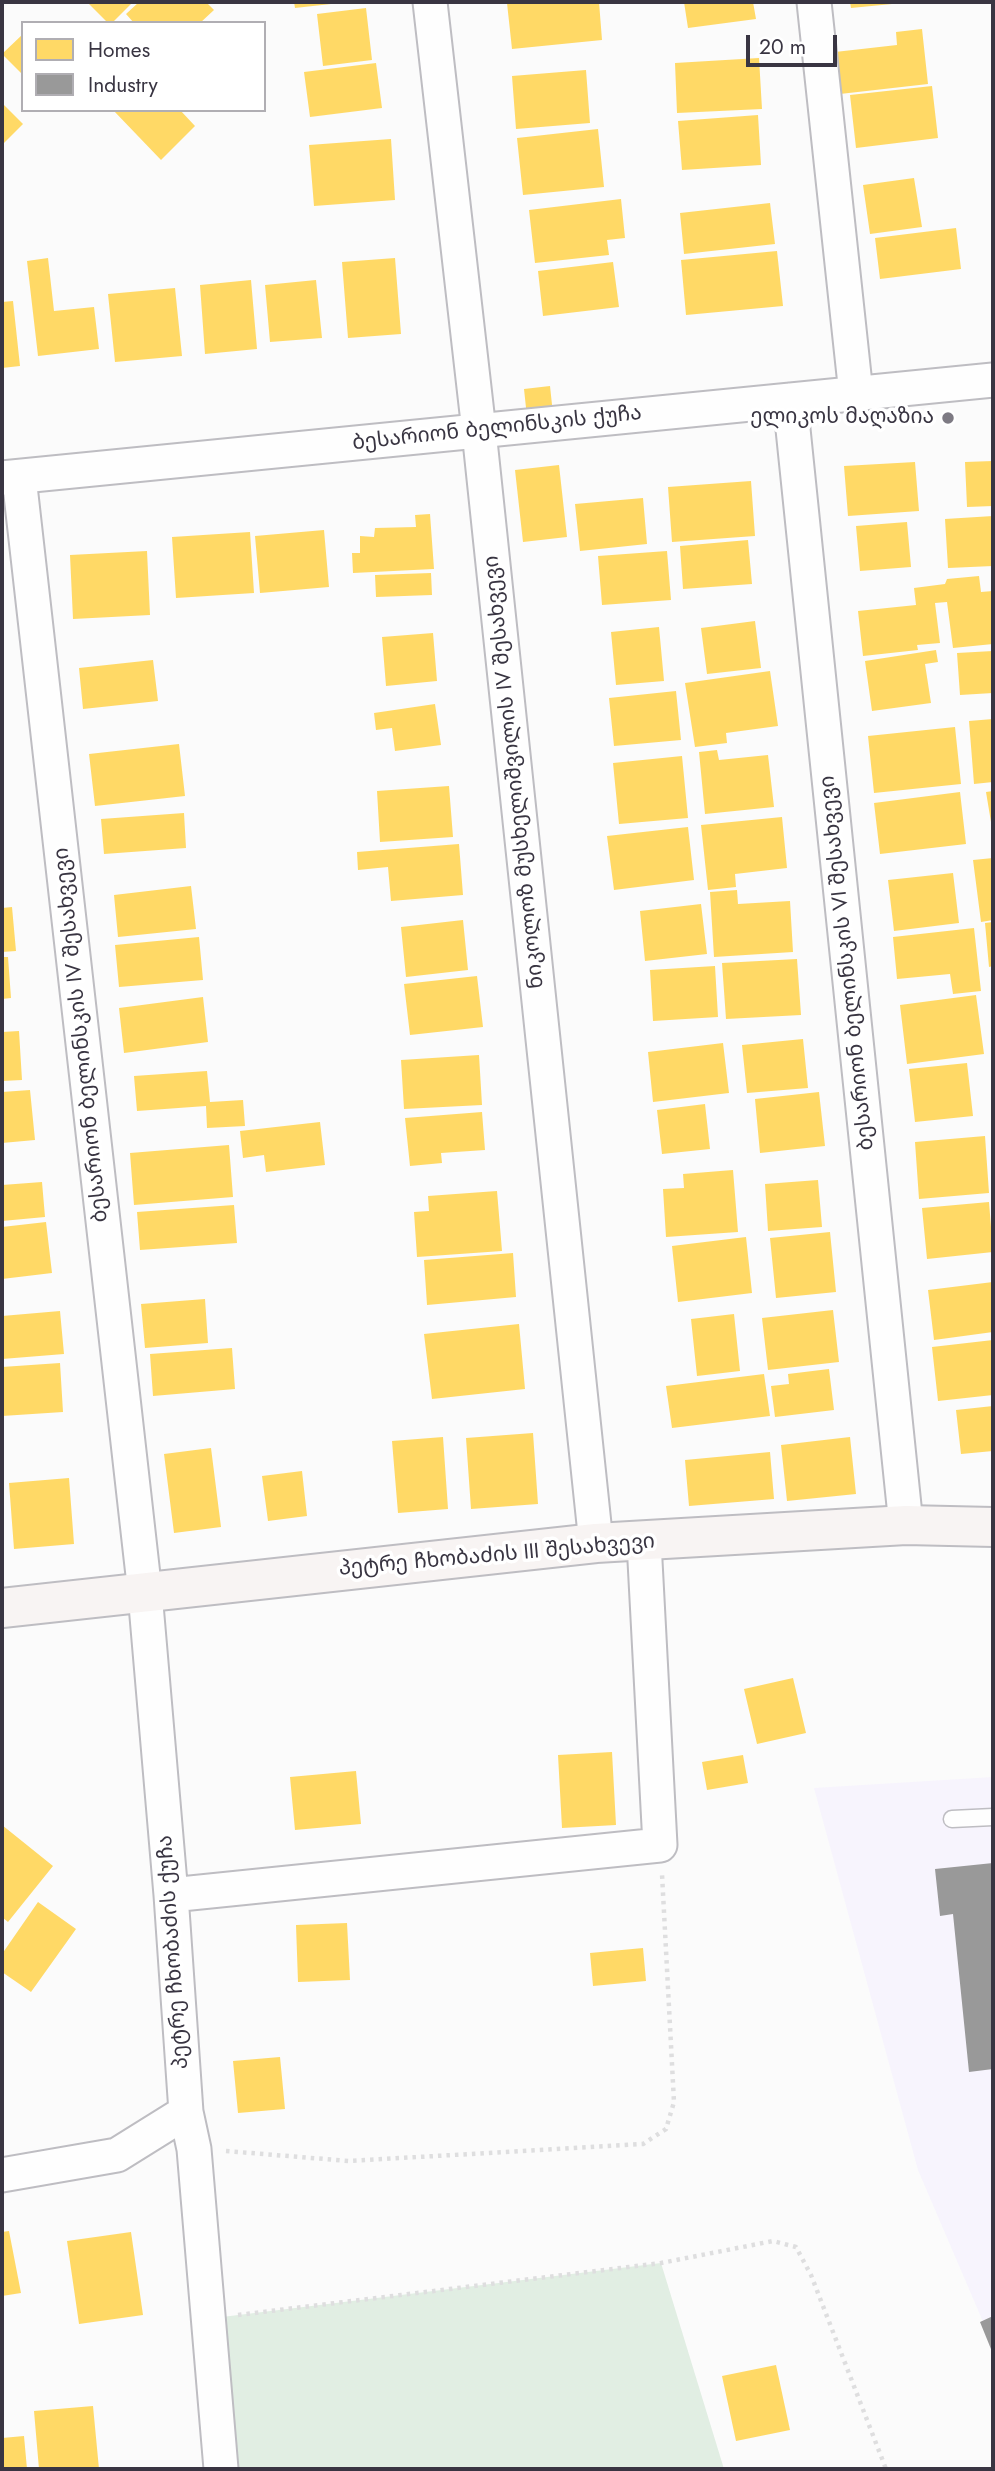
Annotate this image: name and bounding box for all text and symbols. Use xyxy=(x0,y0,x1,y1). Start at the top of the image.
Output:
legend xyxy=(21,21,266,112)
scale bar xyxy=(750,21,841,65)
text: 20 m xyxy=(759,32,806,62)
text: Homes xyxy=(88,35,150,65)
text: Industry xyxy=(88,70,158,100)
street label: ბესარიონ ბელინსკის ქუჩა xyxy=(351,401,643,457)
place label: ელიკოს მაღაზია xyxy=(750,405,934,431)
marker: ელიკოს მაღაზია xyxy=(940,410,956,426)
street label: ნიკოლოზ მუსხელიშვილის IV შესახვევი xyxy=(480,554,550,990)
street label: ბესარიონ ბელინსკის VI შესახვევი xyxy=(816,774,880,1152)
street label: ბესარიონ ბელინსკის IV შესახვევი xyxy=(50,846,114,1224)
street label: პეტრე ჩხობაძის III შესახვევი xyxy=(338,1530,656,1582)
street label: პეტრე ჩხობაძის ქუჩა xyxy=(153,1834,195,2070)

